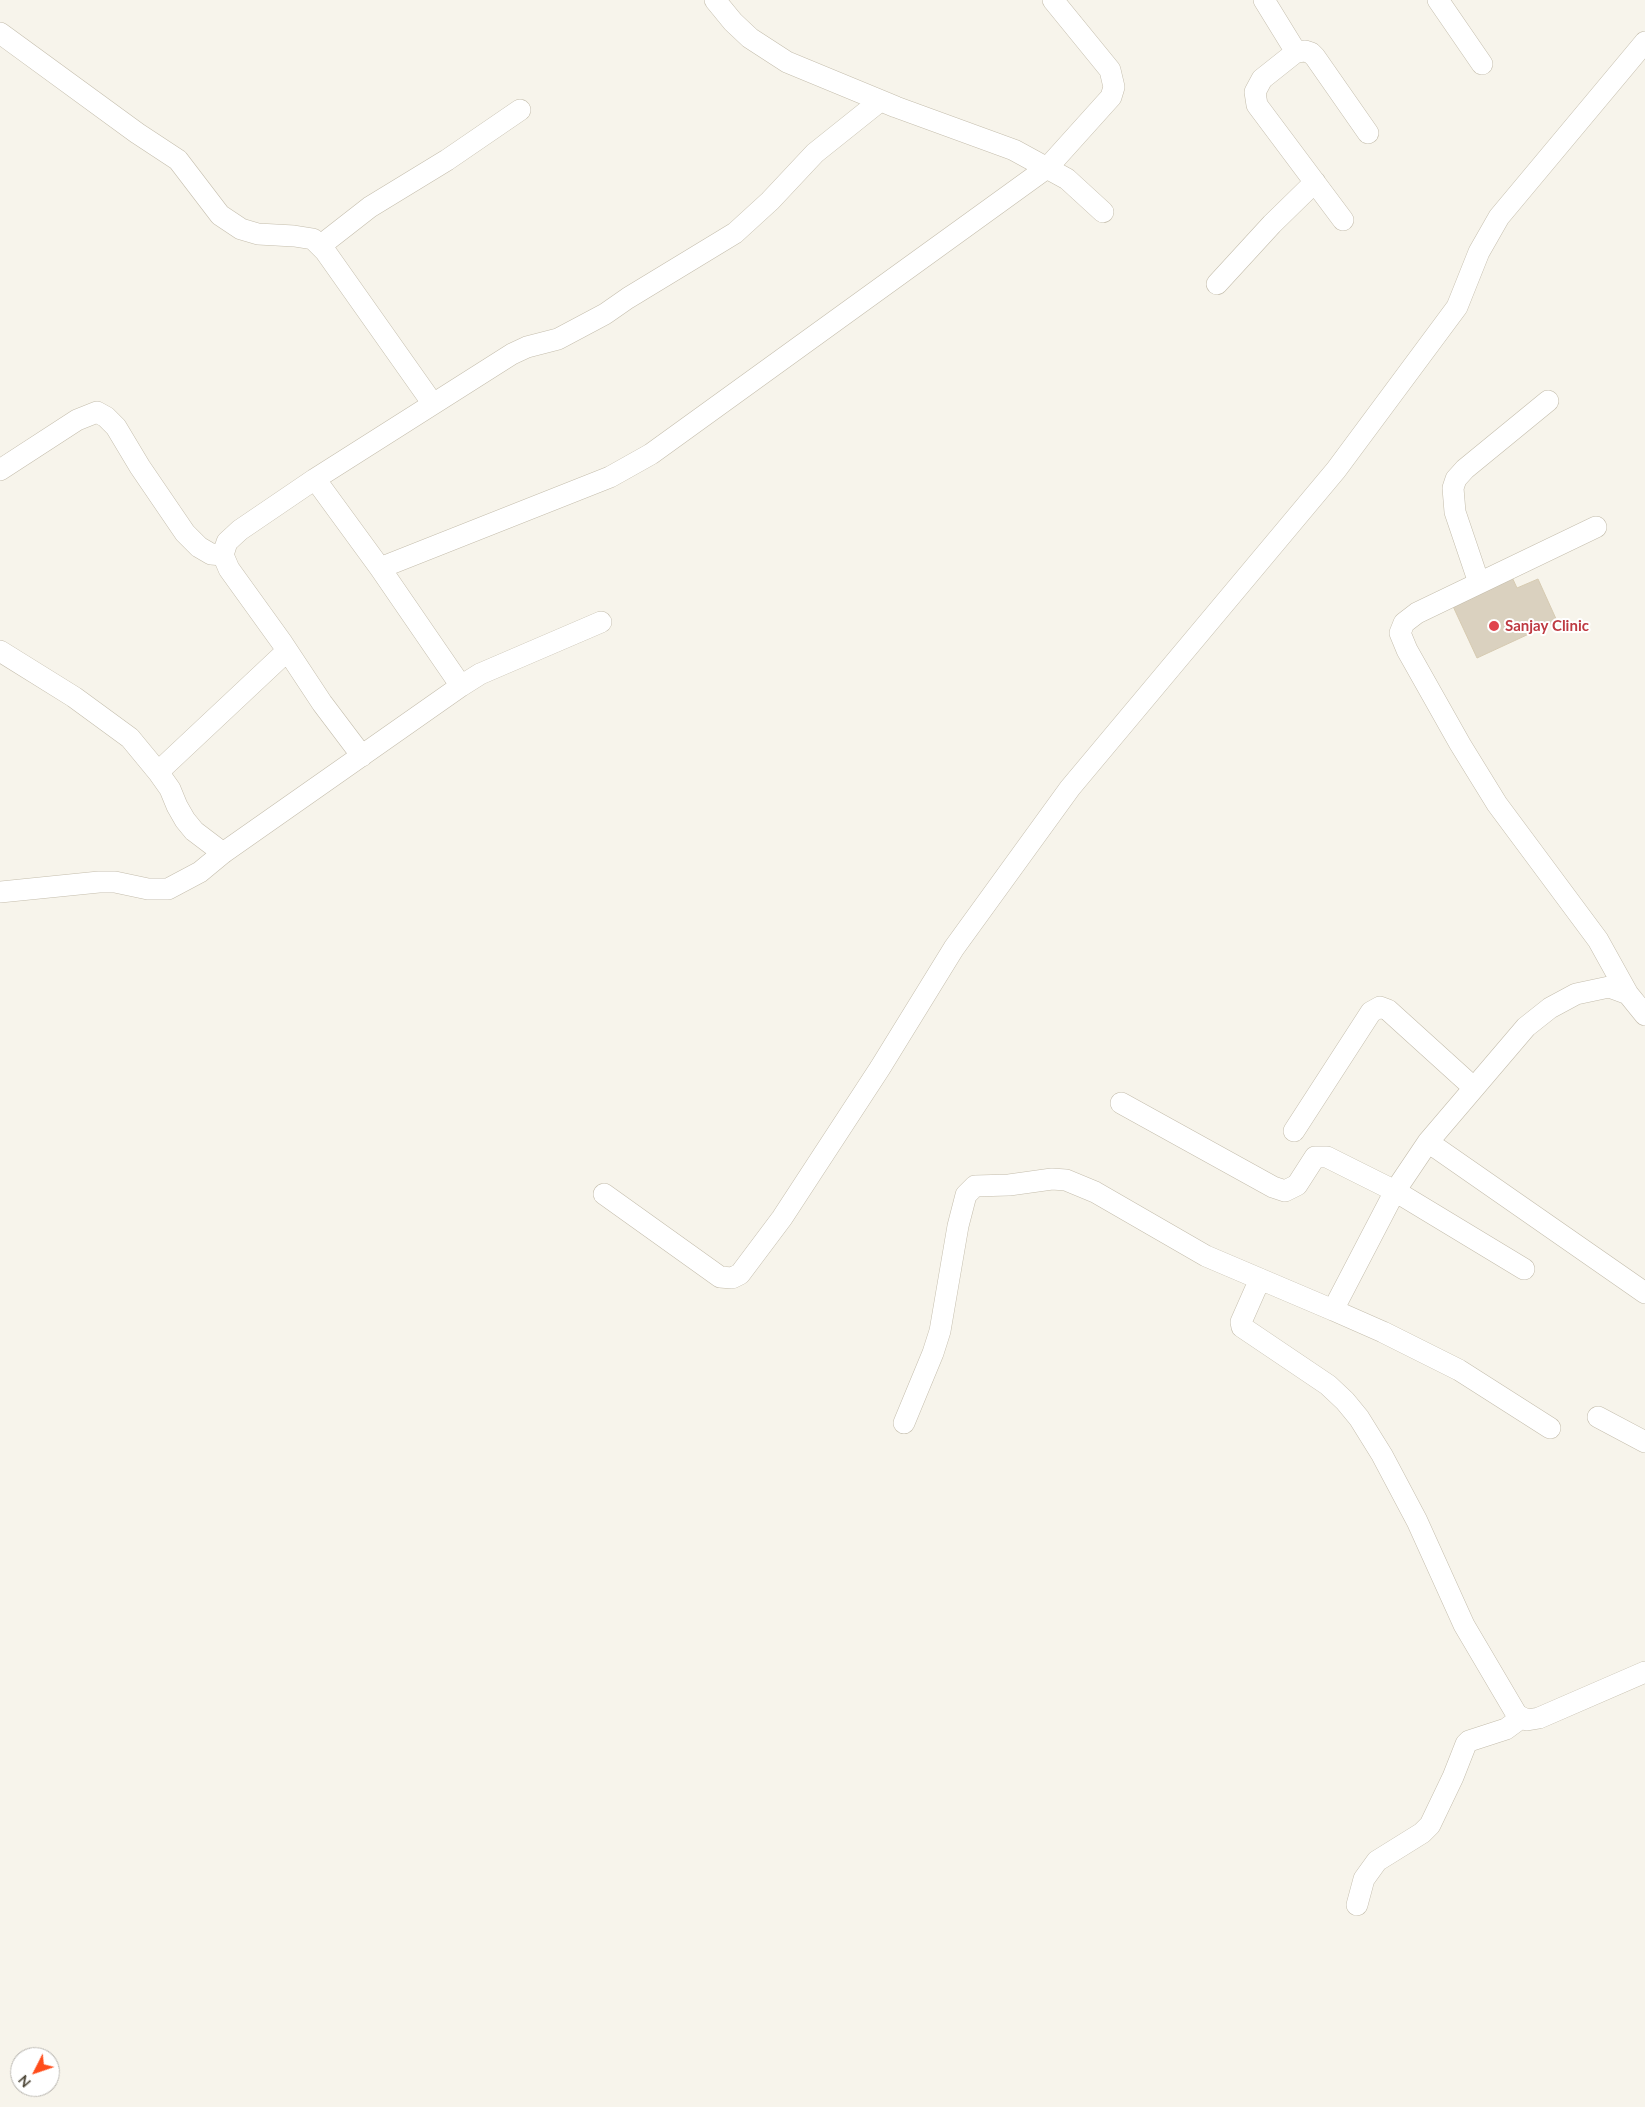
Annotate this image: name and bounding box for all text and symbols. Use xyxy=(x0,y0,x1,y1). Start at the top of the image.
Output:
place label: Sanjay Clinic xyxy=(1505,617,1589,635)
marker: Sanjay Clinic xyxy=(1487,619,1501,633)
north arrow xyxy=(10,2047,60,2097)
text: N xyxy=(14,2072,34,2091)

